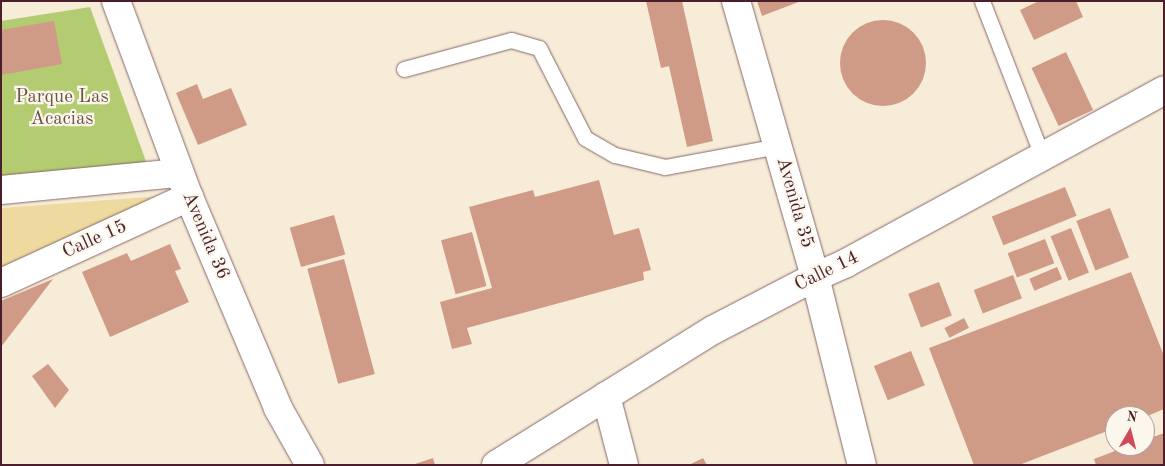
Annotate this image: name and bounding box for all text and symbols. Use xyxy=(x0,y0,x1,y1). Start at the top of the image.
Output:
park label: Parque Las Acacias xyxy=(15,87,109,131)
street label: Avenida 35 xyxy=(770,155,818,251)
street label: Avenida 36 xyxy=(176,189,234,283)
street label: Calle 15 xyxy=(59,216,131,264)
street label: Calle 14 xyxy=(791,247,863,297)
north arrow xyxy=(1105,406,1155,456)
text: N xyxy=(1126,409,1138,425)

